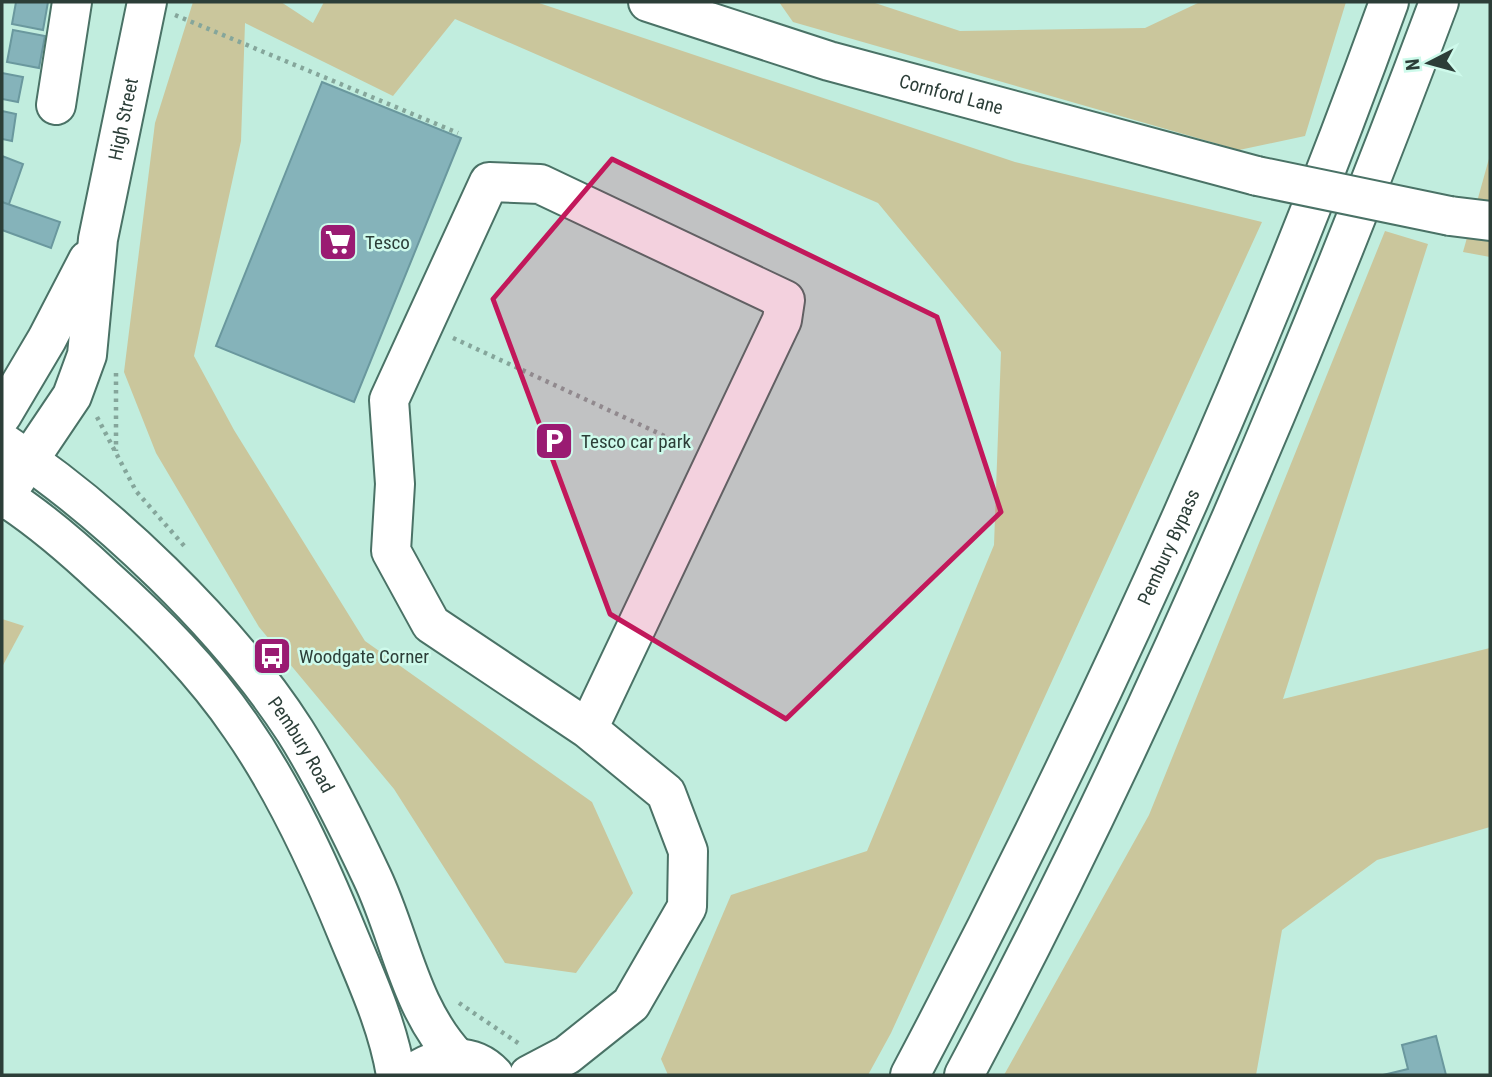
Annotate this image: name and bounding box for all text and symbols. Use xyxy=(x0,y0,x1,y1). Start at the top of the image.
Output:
north arrow xyxy=(1394,28,1464,98)
text: N xyxy=(1401,58,1425,72)
street label: Cornford Lane xyxy=(897,69,1006,119)
street label: High Street xyxy=(104,76,143,162)
supermarket icon: Tesco xyxy=(317,221,359,263)
place label: Tesco xyxy=(365,231,410,254)
parking icon: Tesco car park xyxy=(533,420,575,462)
place label: Tesco car park xyxy=(581,430,692,453)
street label: Pembury Bypass xyxy=(1133,485,1204,609)
bus stop icon: Woodgate Corner xyxy=(251,635,293,677)
place label: Woodgate Corner xyxy=(299,645,429,668)
street label: Pembury Road xyxy=(263,692,339,797)

